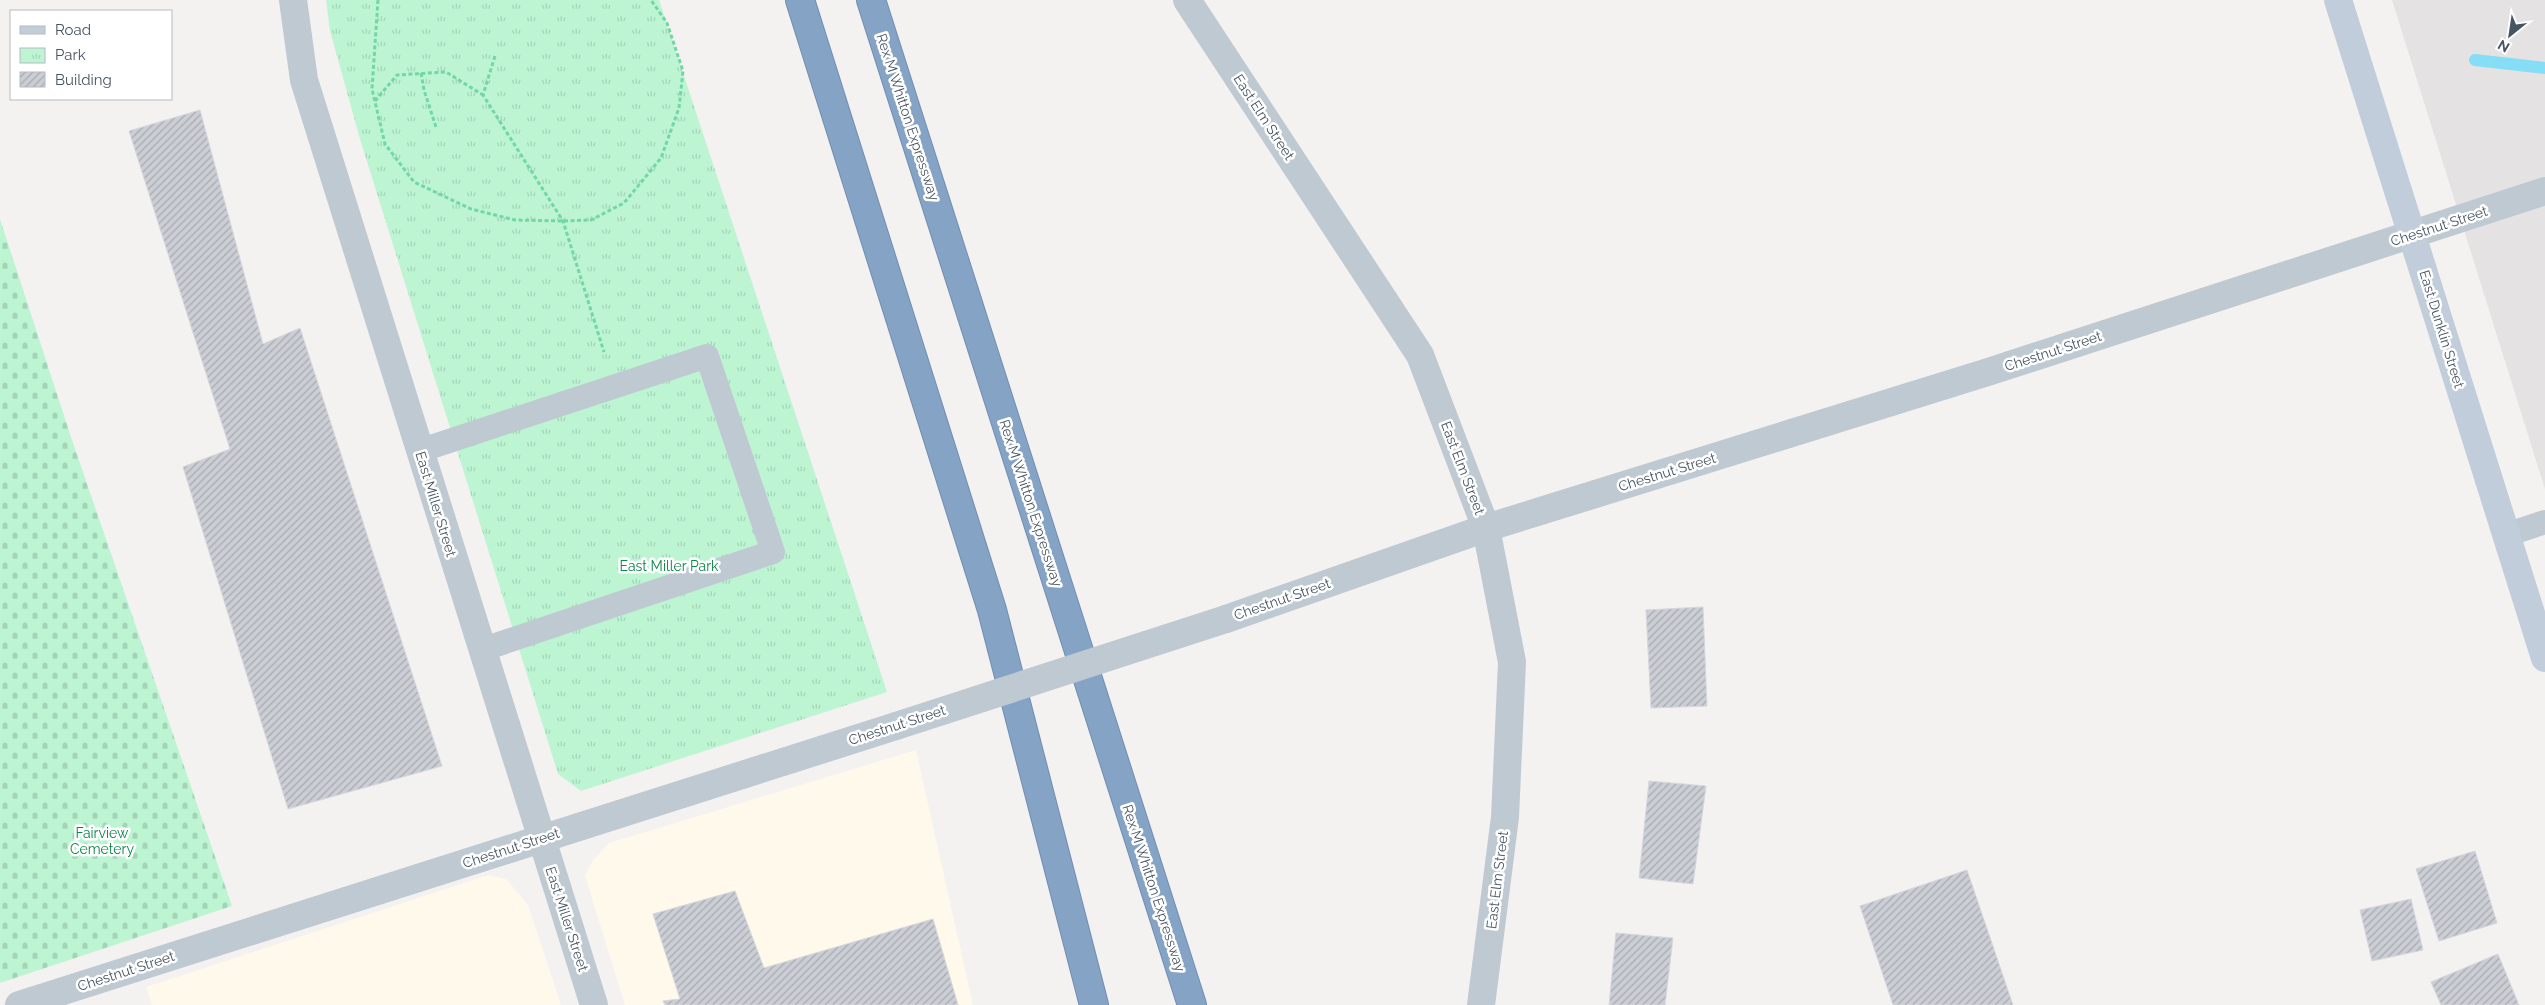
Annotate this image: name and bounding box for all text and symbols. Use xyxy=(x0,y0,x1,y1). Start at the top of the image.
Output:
legend xyxy=(10,10,172,100)
north arrow xyxy=(2485,10,2535,60)
text: Road xyxy=(55,21,91,39)
street label: Rex M Whitton Expressway xyxy=(873,31,943,203)
text: N xyxy=(2495,37,2512,56)
text: Park xyxy=(55,46,86,64)
text: Building xyxy=(55,71,112,89)
street label: East Elm Street xyxy=(1230,71,1298,163)
street label: Chestnut Street xyxy=(2388,203,2490,249)
street label: East Dunklin Street xyxy=(2416,268,2468,390)
street label: Chestnut Street xyxy=(2002,328,2104,374)
street label: Rex M Whitton Expressway xyxy=(996,417,1066,589)
street label: East Elm Street xyxy=(1438,419,1488,517)
street label: East Miller Street xyxy=(412,449,460,559)
street label: Chestnut Street xyxy=(1616,449,1718,494)
park label: East Miller Park xyxy=(619,558,719,574)
street label: Chestnut Street xyxy=(1232,575,1333,623)
street label: Chestnut Street xyxy=(846,702,948,748)
street label: Rex M Whitton Expressway xyxy=(1119,802,1189,974)
park label: Fairview Cemetery xyxy=(70,825,134,857)
street label: Chestnut Street xyxy=(460,825,562,871)
street label: East Elm Street xyxy=(1483,830,1511,930)
street label: East Miller Street xyxy=(543,865,592,974)
street label: Chestnut Street xyxy=(75,948,177,994)

